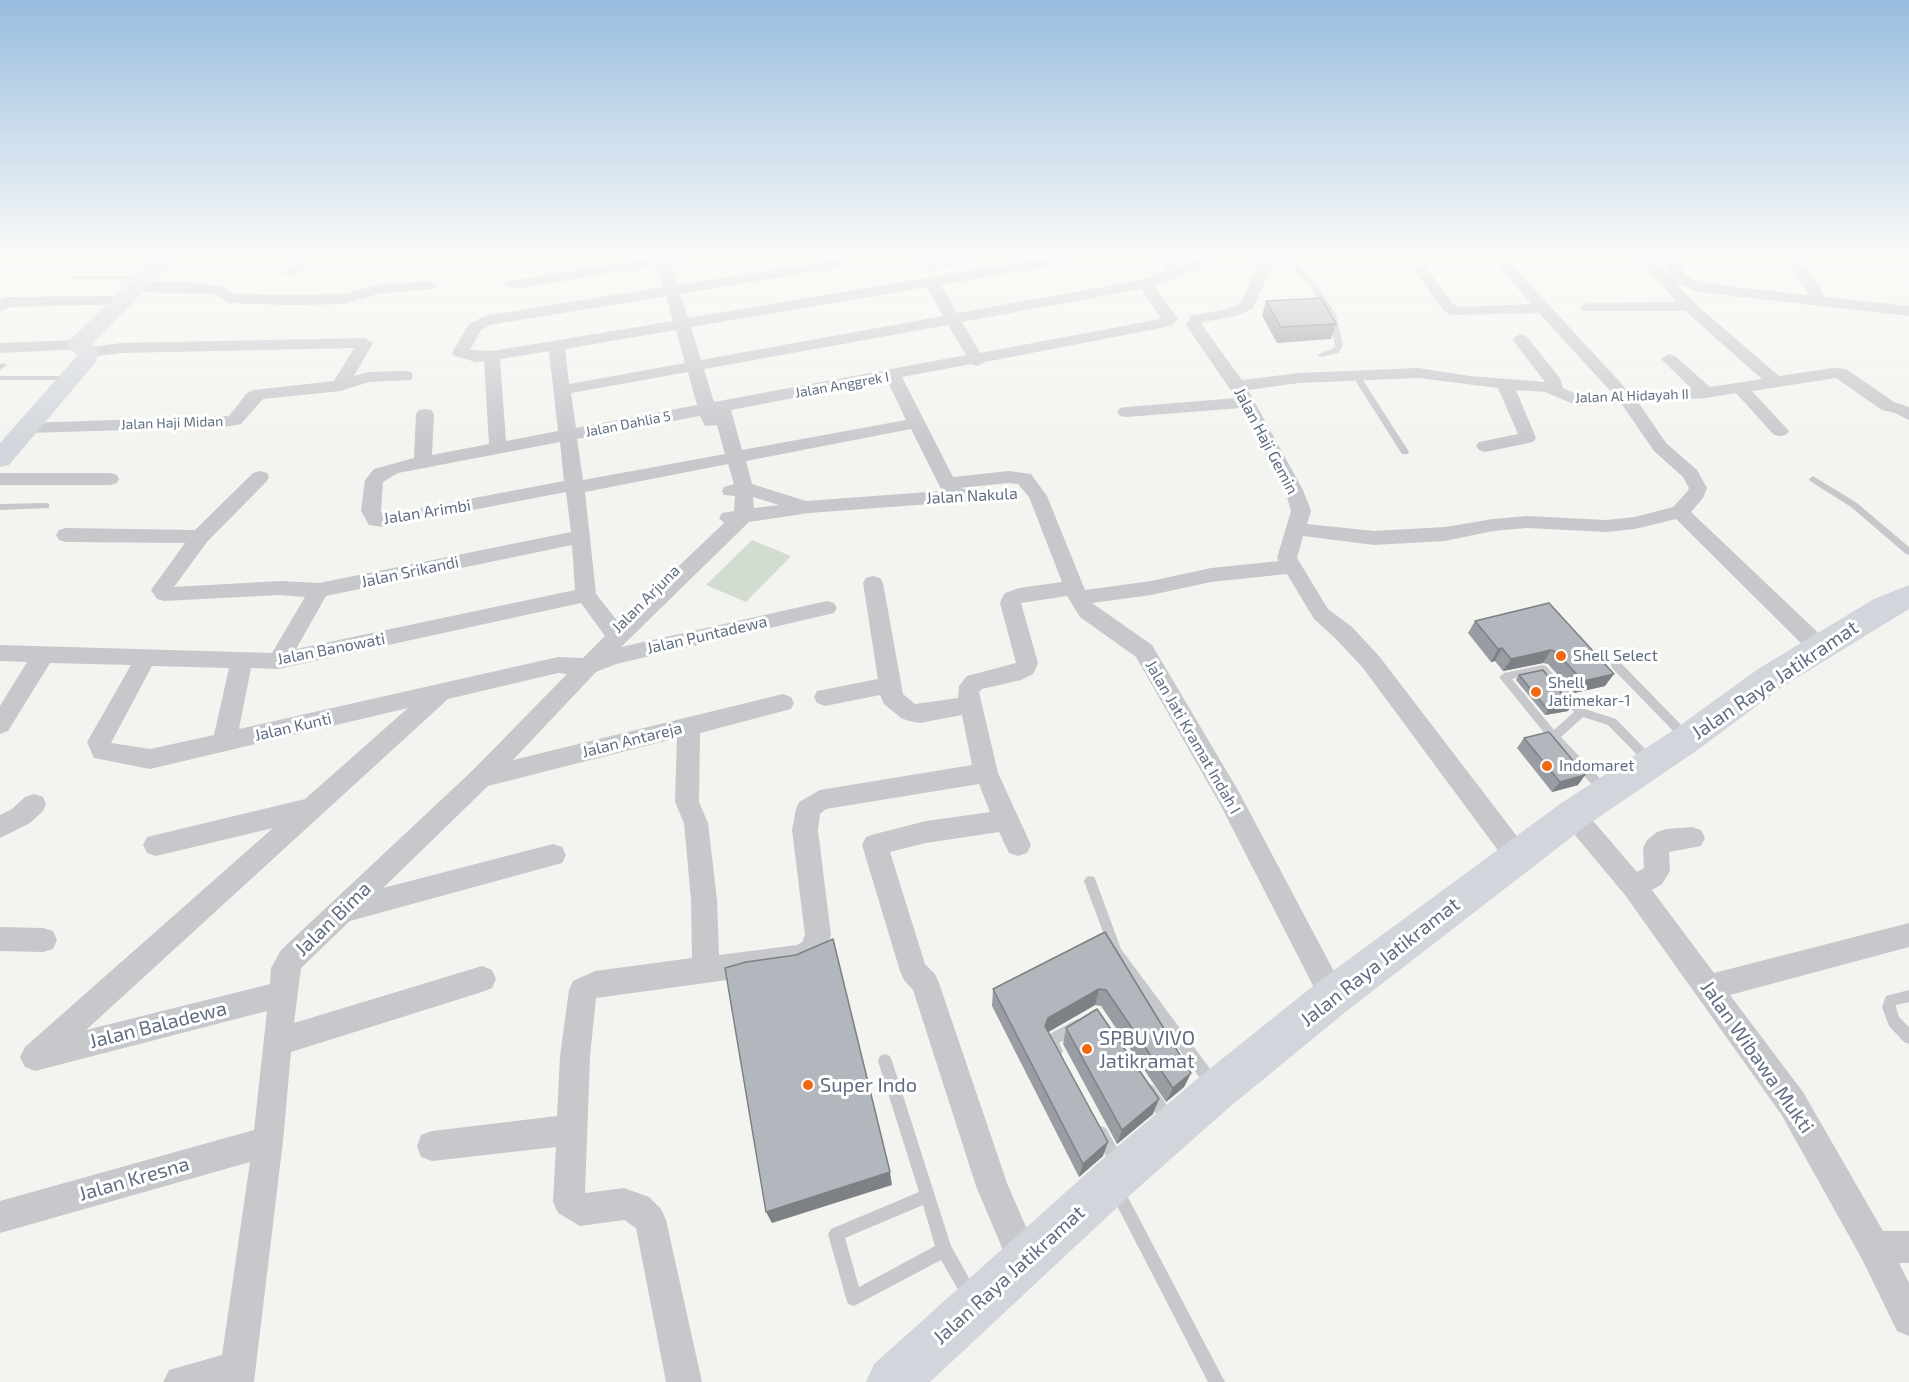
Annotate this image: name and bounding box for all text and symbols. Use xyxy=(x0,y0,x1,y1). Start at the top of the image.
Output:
street label: Jalan Anggrek I xyxy=(794,368,890,402)
street label: Jalan Haji Gemin xyxy=(1230,385,1302,497)
street label: Jalan Al Hidayah II xyxy=(1575,386,1689,406)
street label: Jalan Dahlia 5 xyxy=(584,407,672,441)
street label: Jalan Haji Midan xyxy=(121,413,223,433)
street label: Jalan Nakula xyxy=(926,484,1018,508)
street label: Jalan Arimbi xyxy=(382,496,472,528)
street label: Jalan Srikandi xyxy=(359,552,461,592)
street label: Jalan Arjuna xyxy=(608,561,684,637)
street label: Jalan Puntadewa xyxy=(645,612,769,658)
street label: Jalan Raya Jatikramat xyxy=(1687,615,1863,745)
street label: Jalan Banowati xyxy=(275,629,387,669)
place label: Shell Select xyxy=(1573,646,1658,666)
marker: Shell Select xyxy=(1554,649,1568,663)
street label: Jalan Jati Kramat Indah I xyxy=(1141,657,1245,817)
place label: Shell Jatimekar-1 xyxy=(1548,673,1631,711)
marker: Shell Jatimekar-1 xyxy=(1529,685,1543,699)
street label: Jalan Kunti xyxy=(253,709,333,745)
street label: Jalan Antareja xyxy=(580,718,684,762)
place label: Indomaret xyxy=(1559,756,1634,776)
marker: Indomaret xyxy=(1540,759,1554,773)
street label: Jalan Bima xyxy=(290,877,376,961)
street label: Jalan Raya Jatikramat xyxy=(1296,892,1464,1032)
street label: Jalan Wibawa Mukti xyxy=(1695,976,1819,1138)
street label: Jalan Baladewa xyxy=(87,996,229,1054)
place label: SPBU VIVO Jatikramat xyxy=(1099,1026,1195,1073)
marker: SPBU VIVO Jatikramat xyxy=(1080,1042,1094,1056)
place label: Super Indo xyxy=(820,1073,917,1097)
marker: Super Indo xyxy=(801,1078,815,1092)
street label: Jalan Kresna xyxy=(76,1152,192,1206)
street label: Jalan Raya Jatikramat xyxy=(928,1201,1090,1349)

